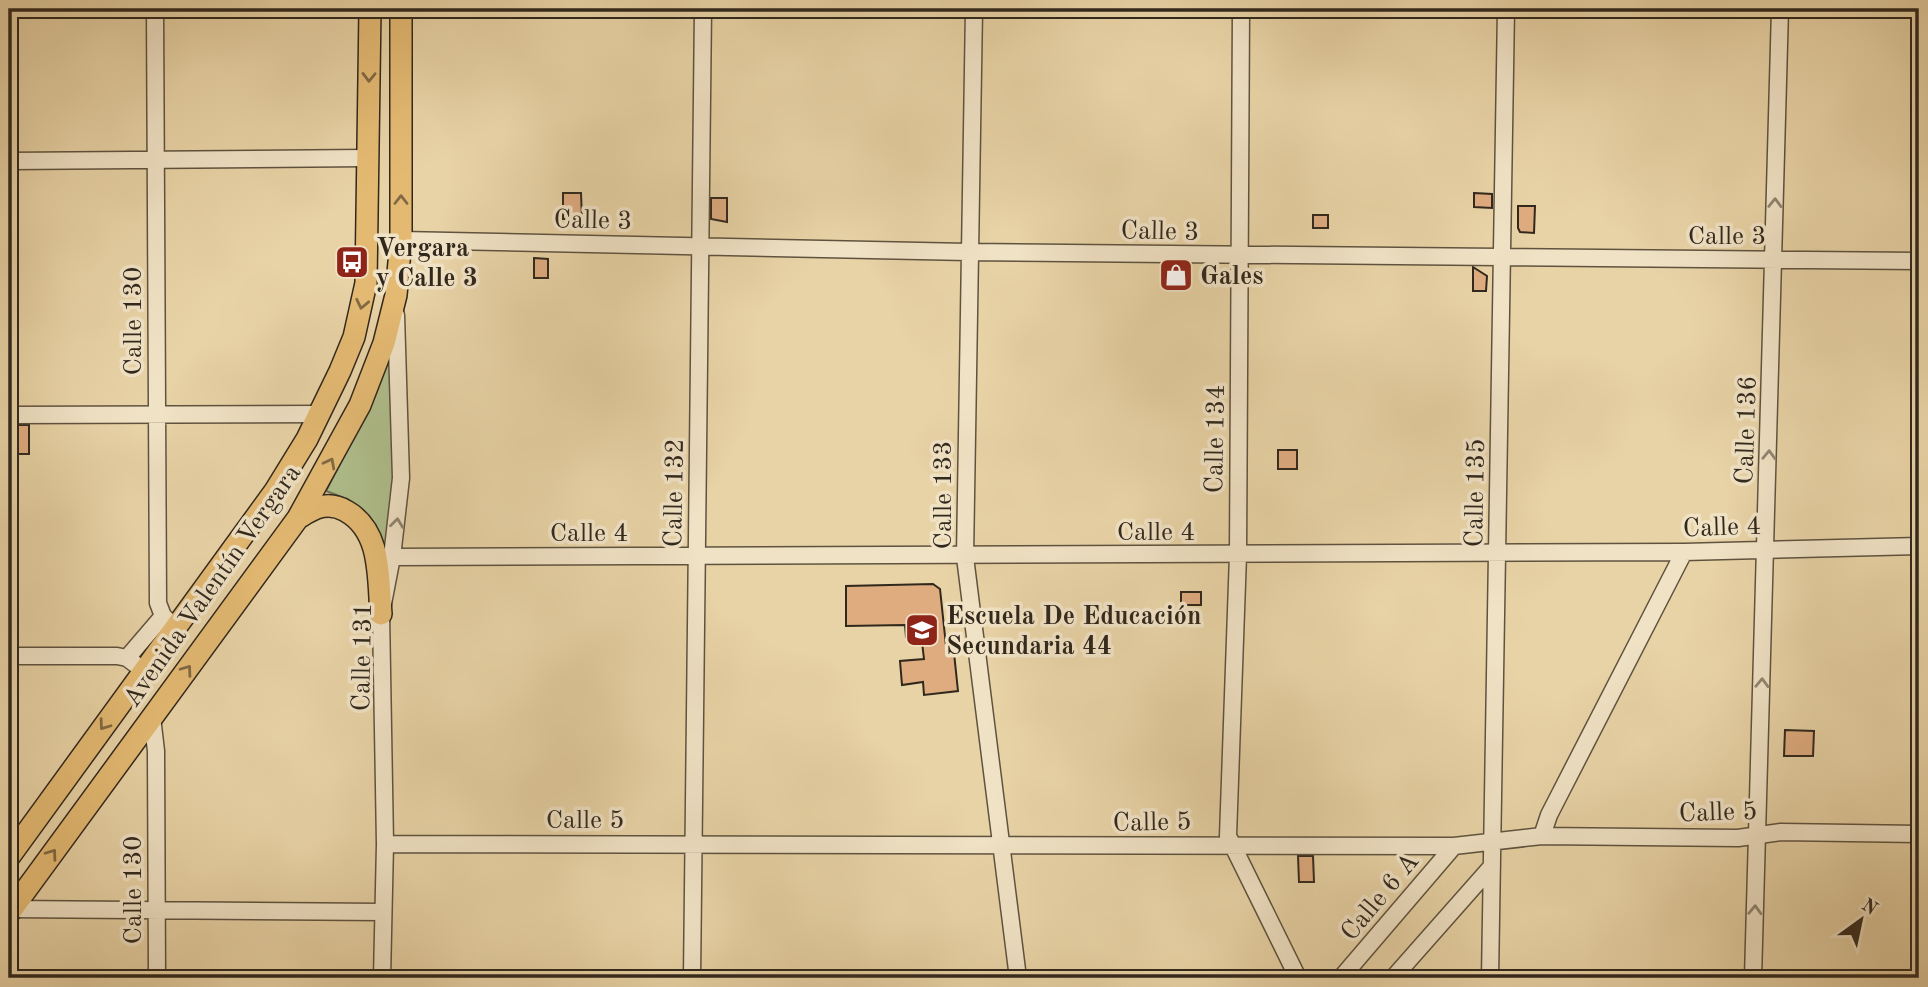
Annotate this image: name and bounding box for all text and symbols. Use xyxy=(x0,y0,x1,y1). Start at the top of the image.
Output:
one-way arrow xyxy=(361,72,376,83)
one-way arrow xyxy=(393,194,409,205)
one-way arrow xyxy=(1768,198,1783,209)
street label: Calle 3 xyxy=(553,207,632,235)
street label: Calle 3 xyxy=(1120,218,1199,246)
street label: Calle 3 xyxy=(1688,224,1766,250)
place label: Vergara y Calle 3 xyxy=(376,236,478,292)
bus stop icon: Vergara y Calle 3 xyxy=(333,243,371,281)
shop icon: Gales xyxy=(1157,256,1195,294)
place label: Gales xyxy=(1200,264,1263,290)
street label: Calle 130 xyxy=(121,267,147,375)
one-way arrow xyxy=(356,298,371,310)
street label: Calle 136 xyxy=(1732,375,1762,485)
street label: Calle 134 xyxy=(1202,384,1230,494)
street label: Calle 132 xyxy=(661,438,689,548)
street label: Calle 135 xyxy=(1462,438,1490,548)
street label: Calle 133 xyxy=(931,441,957,549)
one-way arrow xyxy=(1761,449,1776,460)
one-way arrow xyxy=(322,458,336,471)
street label: Avenida Valentín Vergara xyxy=(119,460,306,712)
street label: Calle 4 xyxy=(1682,514,1762,542)
one-way arrow xyxy=(389,517,404,528)
street label: Calle 4 xyxy=(1117,520,1195,546)
street label: Calle 4 xyxy=(550,521,628,547)
street label: Calle 131 xyxy=(349,602,377,712)
place label: Escuela De Educación Secundaria 44 xyxy=(946,604,1201,660)
school or university icon: Escuela De Educación Secundaria 44 xyxy=(903,611,941,649)
one-way arrow xyxy=(179,665,191,678)
one-way arrow xyxy=(1754,677,1770,687)
one-way arrow xyxy=(100,717,112,729)
street label: Calle 5 xyxy=(1678,799,1758,827)
street label: Calle 5 xyxy=(546,808,624,834)
street label: Calle 5 xyxy=(1113,809,1192,837)
street label: Calle 130 xyxy=(121,836,147,944)
street label: Calle 6 A xyxy=(1337,848,1425,946)
one-way arrow xyxy=(44,849,56,861)
north arrow xyxy=(1826,886,1896,956)
text: N xyxy=(1858,896,1881,920)
one-way arrow xyxy=(1747,904,1763,915)

